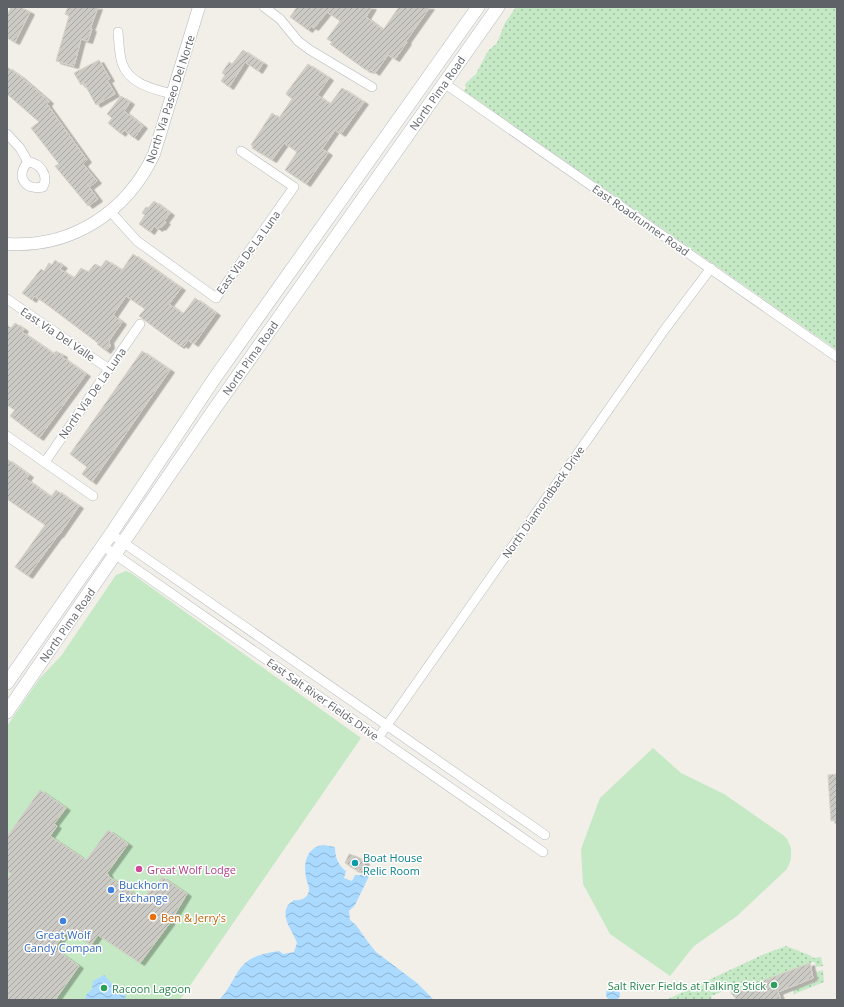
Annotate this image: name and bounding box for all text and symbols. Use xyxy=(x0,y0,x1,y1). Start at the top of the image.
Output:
street label: North Via Paseo Del Norte xyxy=(142,33,198,165)
street label: North Pima Road xyxy=(406,53,468,133)
street label: East Roadrunner Road xyxy=(590,181,692,259)
street label: East Via De La Luna xyxy=(213,207,283,297)
street label: East Via Del Valle xyxy=(18,304,98,364)
street label: North Pima Road xyxy=(219,318,281,398)
street label: North Via De La Luna xyxy=(55,344,129,442)
street label: North Diamondback Drive xyxy=(498,443,588,561)
street label: North Pima Road xyxy=(36,585,98,665)
street label: East Salt River Fields Drive xyxy=(264,655,382,743)
place label: Boat House Relic Room xyxy=(363,850,423,878)
marker: Boat House Relic Room xyxy=(350,858,360,868)
place label: Great Wolf Lodge xyxy=(147,862,236,877)
marker: Great Wolf Lodge xyxy=(134,864,144,874)
place label: Buckhorn Exchange xyxy=(119,877,169,905)
marker: Buckhorn Exchange xyxy=(106,885,116,895)
place label: Ben & Jerry's xyxy=(161,910,226,925)
marker: Ben & Jerry's xyxy=(148,912,158,922)
marker: Great Wolf Candy Compan xyxy=(58,916,68,926)
place label: Great Wolf Candy Compan xyxy=(24,927,102,955)
place label: Salt River Fields at Talking Stick xyxy=(608,978,766,993)
marker: Salt River Fields at Talking Stick xyxy=(769,980,779,990)
place label: Racoon Lagoon xyxy=(112,981,191,996)
marker: Racoon Lagoon xyxy=(99,983,109,993)

